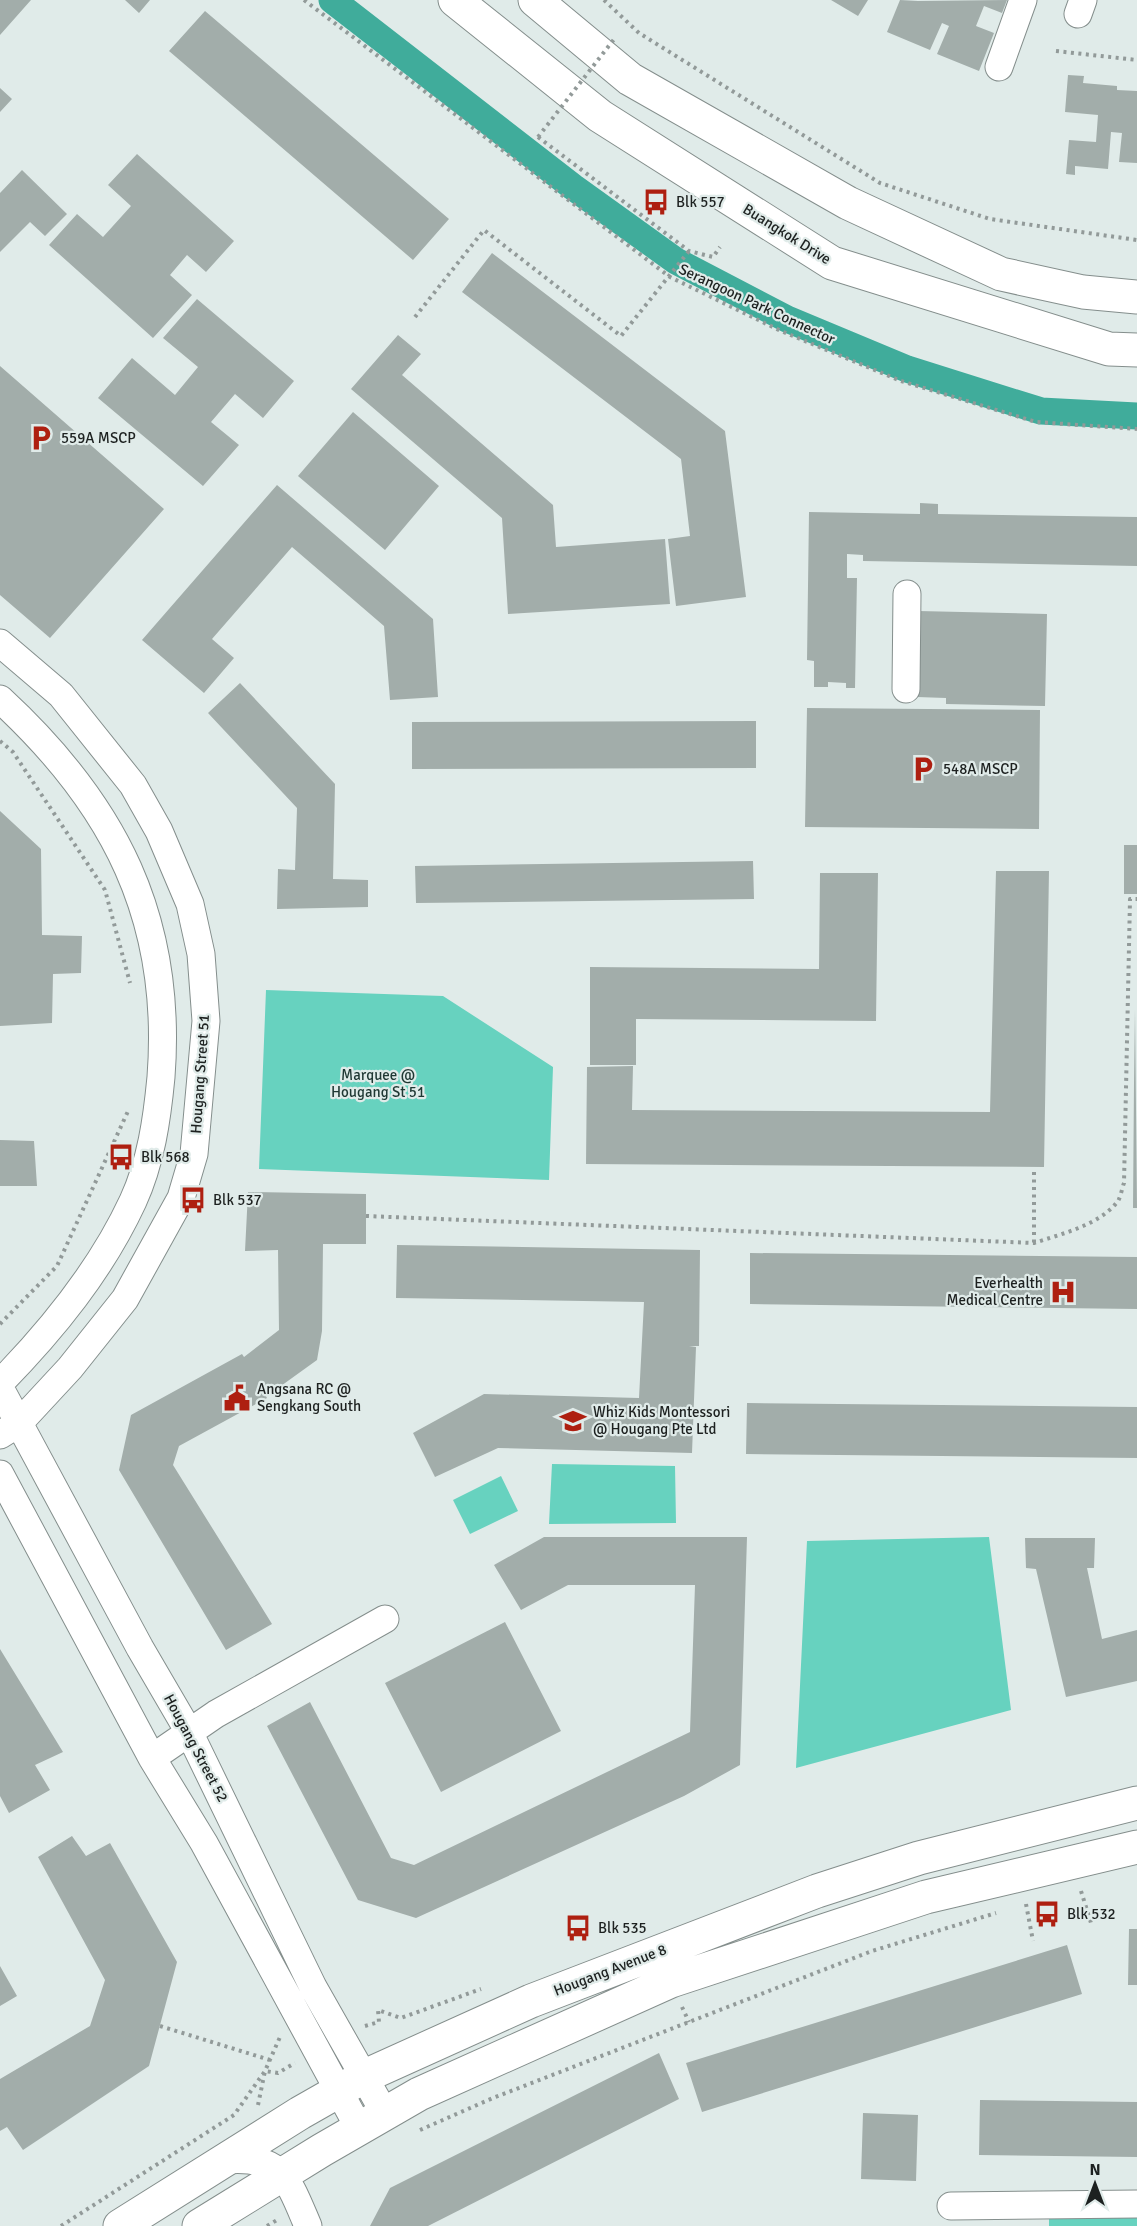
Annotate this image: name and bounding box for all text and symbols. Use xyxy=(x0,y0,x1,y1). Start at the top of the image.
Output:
bus stop icon: Blk 557 xyxy=(641,187,671,217)
place label: Blk 557 xyxy=(676,193,725,211)
street label: Buangkok Drive xyxy=(740,200,834,268)
street label: Serangoon Park Connector xyxy=(676,260,838,348)
parking icon: 559A MSCP xyxy=(26,423,56,453)
place label: 559A MSCP xyxy=(61,429,136,447)
parking icon: 548A MSCP xyxy=(908,754,938,784)
place label: 548A MSCP xyxy=(943,760,1018,778)
street label: Hougang Street 51 xyxy=(187,1014,213,1134)
park label: Marquee @ Hougang St 51 xyxy=(331,1066,425,1101)
bus stop icon: Blk 568 xyxy=(106,1142,136,1172)
place label: Blk 568 xyxy=(141,1148,190,1166)
bus stop icon: Blk 537 xyxy=(178,1185,208,1215)
place label: Blk 537 xyxy=(213,1191,262,1209)
place label: Everhealth Medical Centre xyxy=(946,1274,1043,1309)
hospital icon: Everhealth Medical Centre xyxy=(1048,1277,1078,1307)
place label: Angsana RC @ Sengkang South xyxy=(257,1380,361,1415)
public building icon: Angsana RC @ Sengkang South xyxy=(222,1383,252,1413)
place label: Whiz Kids Montessori @ Hougang Pte Ltd xyxy=(593,1403,730,1438)
school or university icon: Whiz Kids Montessori @ Hougang Pte Ltd xyxy=(558,1406,588,1436)
street label: Hougang Street 52 xyxy=(160,1691,232,1805)
bus stop icon: Blk 532 xyxy=(1032,1899,1062,1929)
place label: Blk 532 xyxy=(1067,1905,1116,1923)
bus stop icon: Blk 535 xyxy=(563,1913,593,1943)
place label: Blk 535 xyxy=(598,1919,647,1937)
street label: Hougang Avenue 8 xyxy=(551,1940,669,2000)
north arrow xyxy=(1065,2154,1125,2214)
text: N xyxy=(1089,2160,1101,2180)

